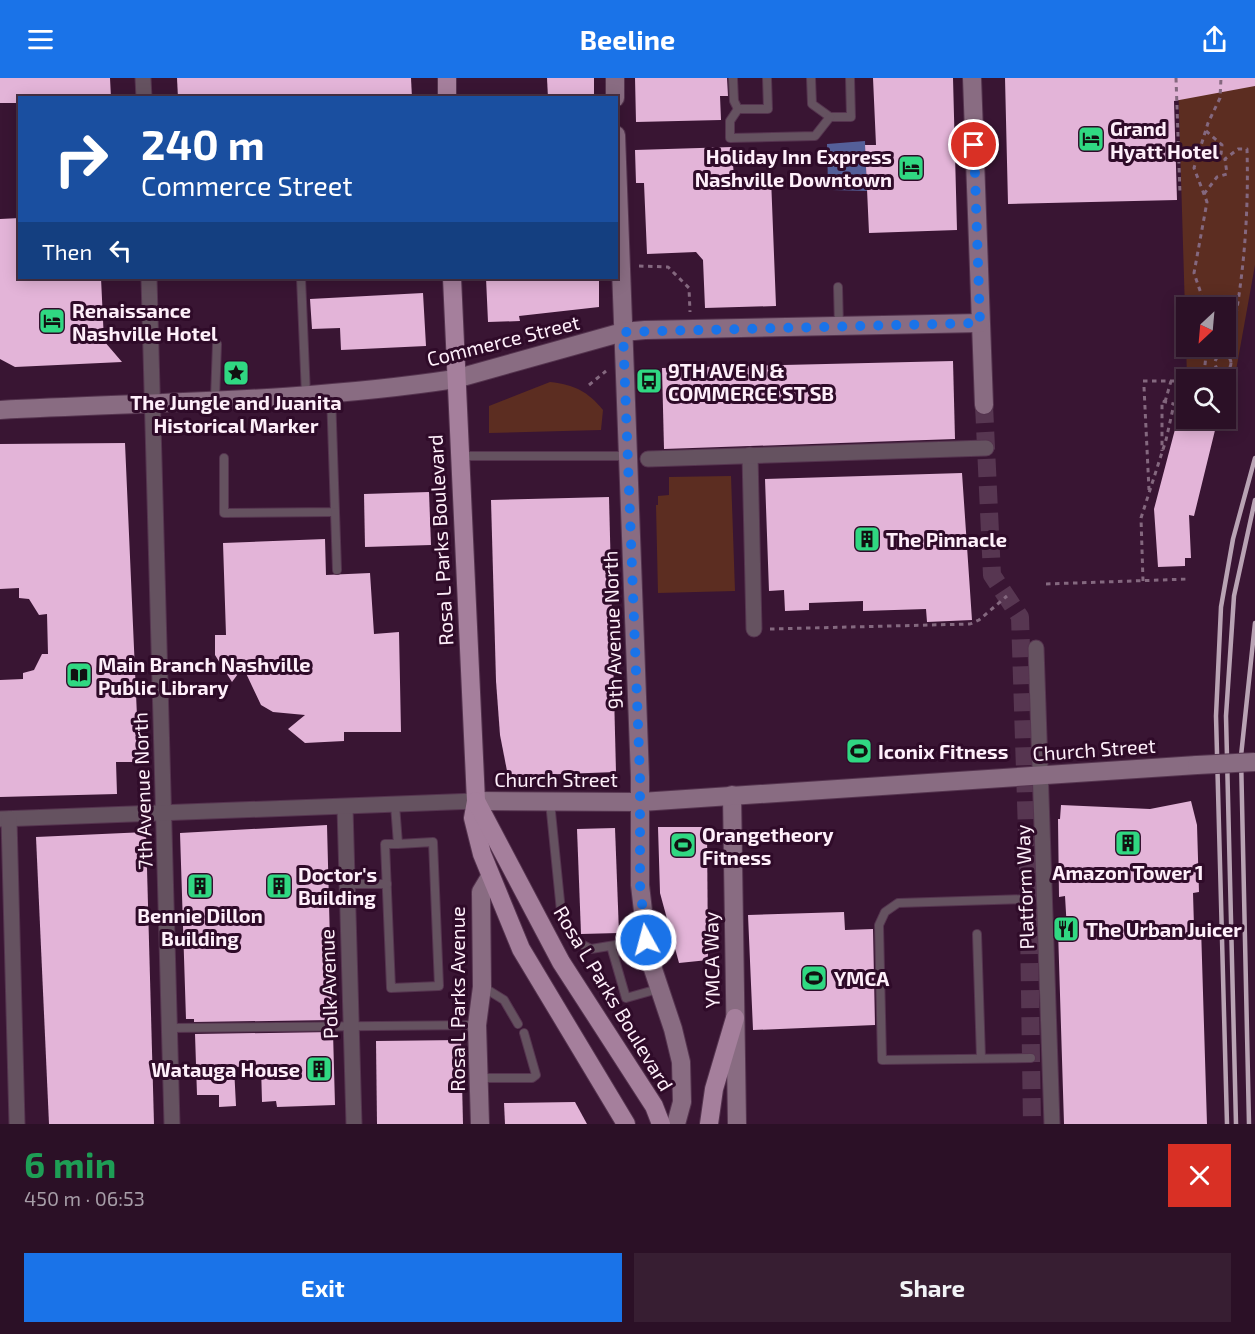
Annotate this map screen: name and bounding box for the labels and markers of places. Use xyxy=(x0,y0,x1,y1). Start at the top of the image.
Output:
place label: Grand Hyatt Hotel xyxy=(1110,116,1219,164)
pin xyxy=(948,119,999,170)
hotel icon: Grand Hyatt Hotel xyxy=(1076,124,1106,154)
place label: Holiday Inn Express Nashville Downtown xyxy=(695,144,892,191)
hotel icon: Holiday Inn Express Nashville Downtown xyxy=(896,153,926,183)
place label: Renaissance Nashville Hotel xyxy=(72,298,218,345)
hotel icon: Renaissance Nashville Hotel xyxy=(37,306,67,336)
place icon: The Jungle and Juanita Historical Marker xyxy=(221,358,251,388)
place label: 9TH AVE N & COMMERCE ST SB xyxy=(668,358,834,405)
bus stop icon: 9TH AVE N & COMMERCE ST SB xyxy=(634,366,664,396)
place label: The Jungle and Juanita Historical Marker xyxy=(130,390,342,437)
building icon: The Pinnacle xyxy=(852,524,882,554)
place label: The Pinnacle xyxy=(886,527,1007,551)
place label: Main Branch Nashville Public Library xyxy=(98,652,311,700)
library icon: Main Branch Nashville Public Library xyxy=(64,660,94,690)
sports icon: Iconix Fitness xyxy=(844,736,874,766)
place label: Iconix Fitness xyxy=(878,739,1008,763)
place label: Orangetheory Fitness xyxy=(702,822,834,869)
building icon: Amazon Tower 1 xyxy=(1113,828,1143,858)
sports icon: Orangetheory Fitness xyxy=(668,830,698,860)
place label: Amazon Tower 1 xyxy=(1052,860,1204,884)
place label: Doctor's Building xyxy=(298,862,377,909)
building icon: Bennie Dillon Building xyxy=(185,871,215,901)
building icon: Doctor's Building xyxy=(264,871,294,901)
place label: Bennie Dillon Building xyxy=(137,903,263,950)
restaurant icon: The Urban Juicer xyxy=(1051,914,1081,944)
place label: The Urban Juicer xyxy=(1086,917,1242,941)
sports icon: YMCA xyxy=(799,963,829,993)
place label: YMCA xyxy=(834,966,890,990)
building icon: Watauga House xyxy=(304,1054,334,1084)
place label: Watauga House xyxy=(151,1057,300,1081)

